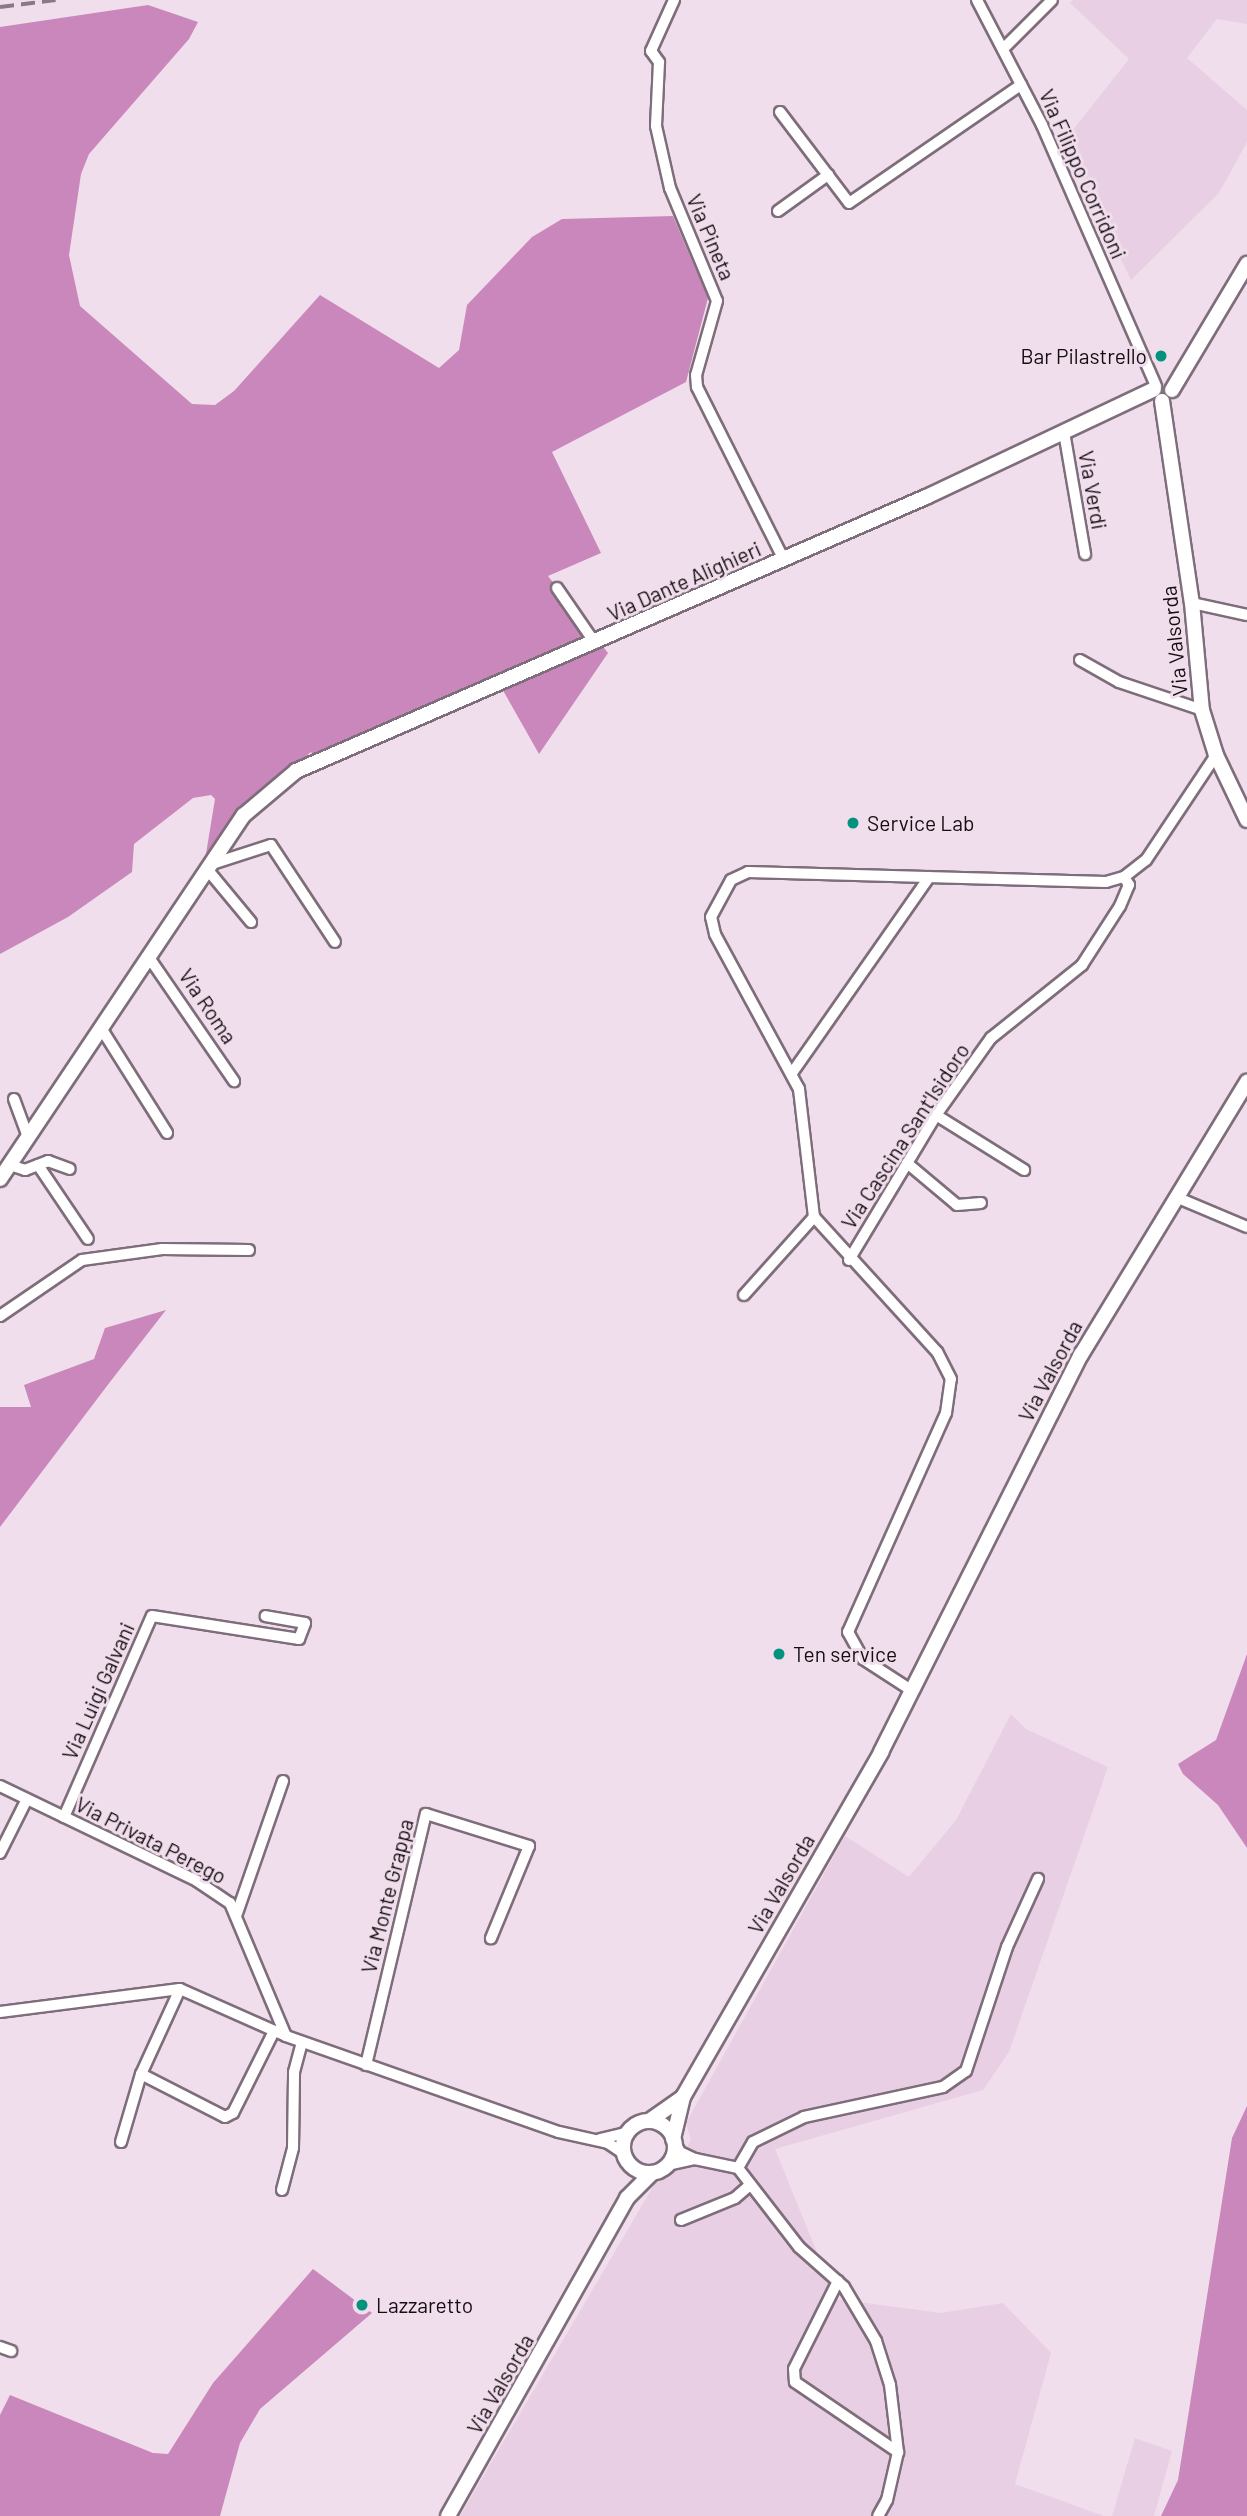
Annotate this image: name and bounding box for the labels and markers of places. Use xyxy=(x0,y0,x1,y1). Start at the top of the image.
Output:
place label: Bar Pilastrello xyxy=(1020,343,1147,369)
marker: Bar Pilastrello xyxy=(1153,348,1169,364)
place label: Service Lab xyxy=(867,810,974,836)
marker: Service Lab xyxy=(845,815,861,831)
place label: Ten service xyxy=(793,1641,897,1667)
marker: Ten service xyxy=(771,1646,787,1662)
place label: Lazzaretto xyxy=(376,2292,473,2318)
marker: Lazzaretto xyxy=(354,2297,370,2313)

